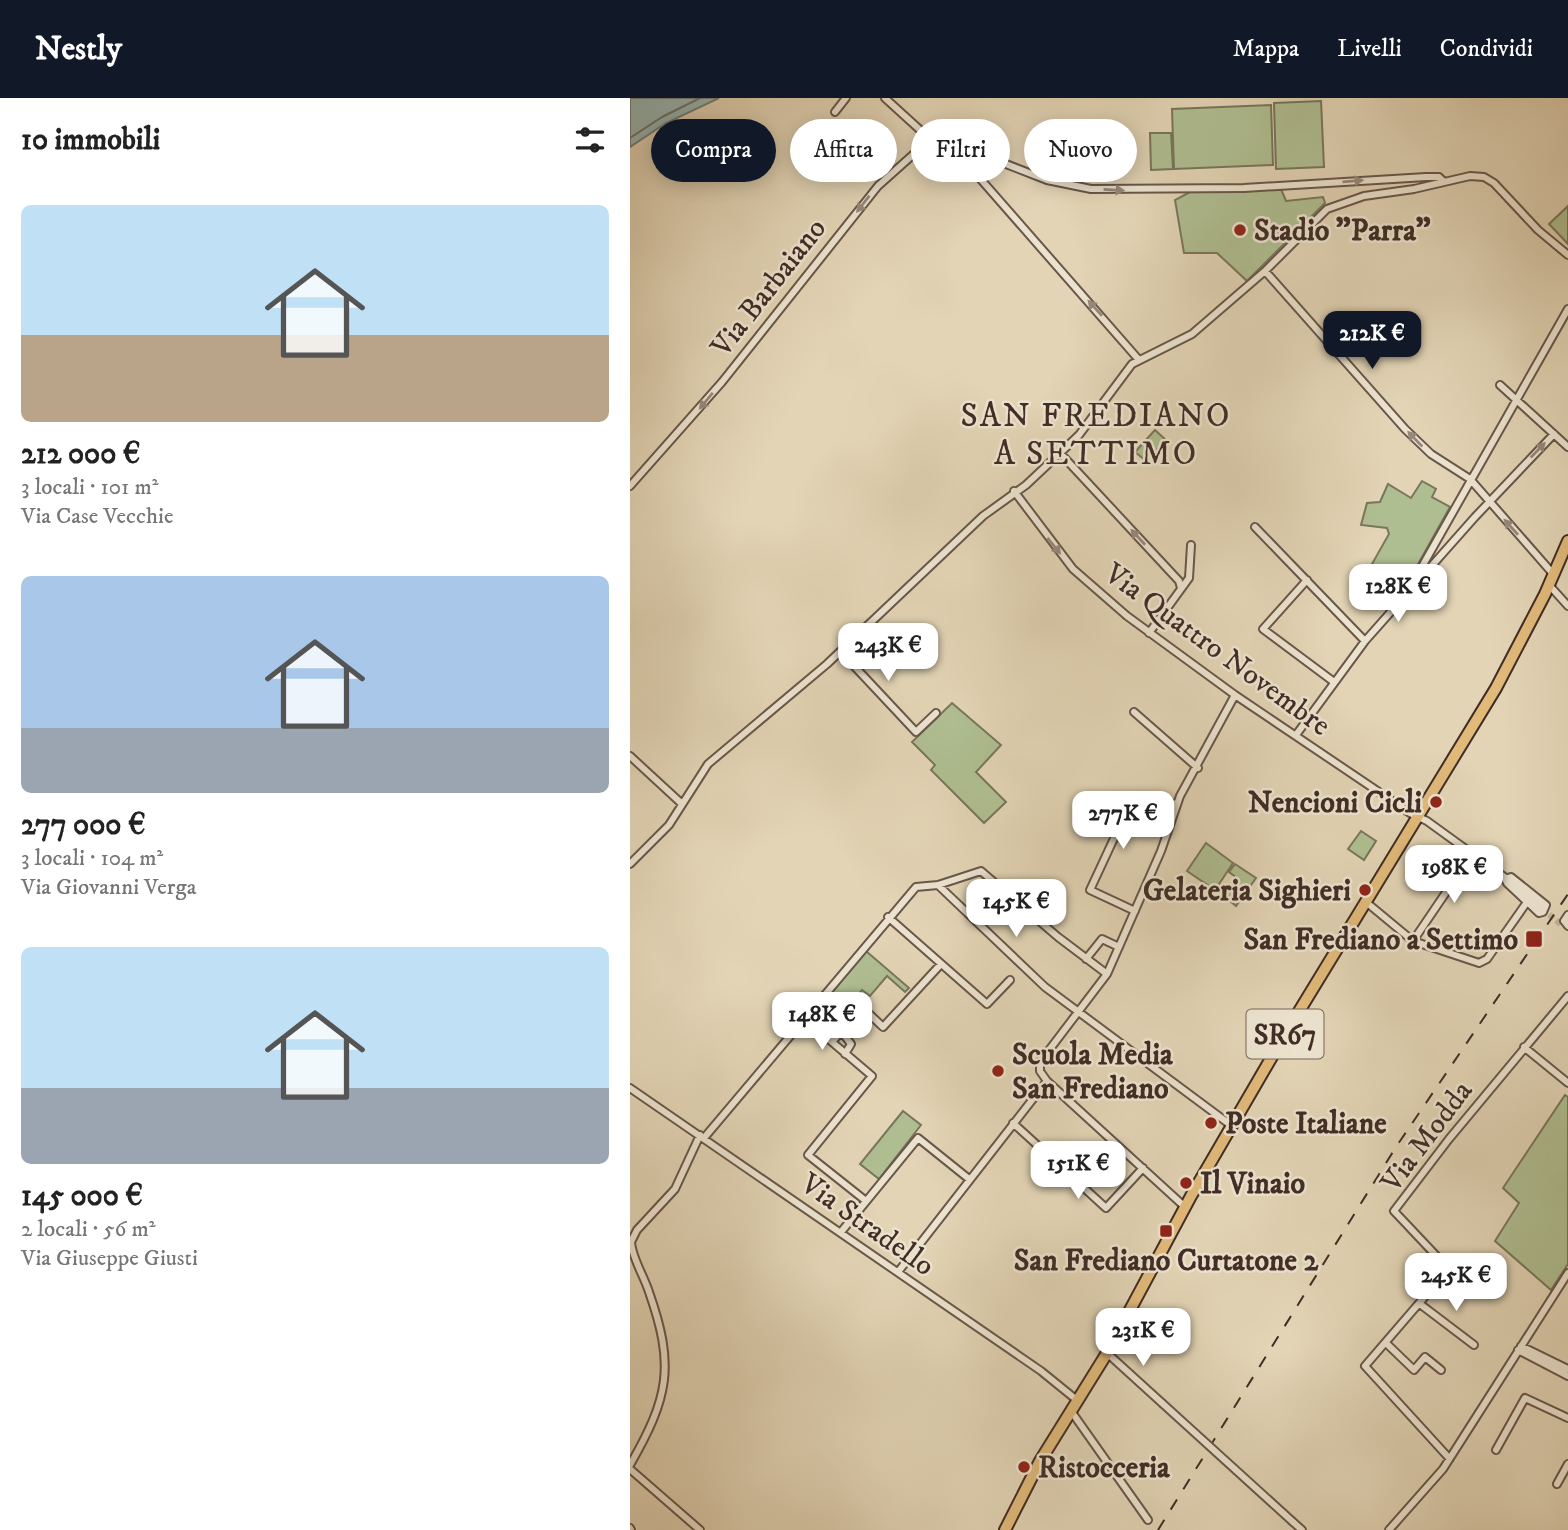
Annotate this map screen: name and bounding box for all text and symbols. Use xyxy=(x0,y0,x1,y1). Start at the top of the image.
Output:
text: Nestly xyxy=(35,29,122,70)
text: Mappa xyxy=(1233,34,1299,64)
text: Livelli xyxy=(1337,34,1402,64)
text: Condividi xyxy=(1440,34,1533,64)
chip: Compra xyxy=(651,119,776,182)
chip: Affitta xyxy=(790,119,897,182)
chip: Filtri xyxy=(911,119,1010,182)
chip: Nuovo xyxy=(1024,119,1137,182)
icon: filters xyxy=(571,121,609,159)
text: 10 immobili xyxy=(21,122,160,159)
one-way arrow xyxy=(1342,175,1364,186)
one-way arrow xyxy=(1103,184,1125,195)
one-way arrow xyxy=(857,195,871,213)
street label: Via Barbaiano xyxy=(703,211,835,366)
place label: Stadio "Parra" xyxy=(1254,213,1431,250)
marker: Stadio "Parra" xyxy=(1232,222,1248,238)
icon: home xyxy=(252,250,378,376)
one-way arrow xyxy=(1087,300,1103,317)
pin: 212K € xyxy=(1315,312,1429,371)
text: 212K € xyxy=(1339,319,1405,348)
one-way arrow xyxy=(699,392,714,410)
district label: SAN FREDIANO A SETTIMO xyxy=(961,396,1231,475)
one-way arrow xyxy=(1407,430,1424,447)
text: 212 000 € xyxy=(21,436,140,473)
one-way arrow xyxy=(1530,442,1547,459)
text: 3 locali · 101 m² xyxy=(21,473,158,502)
text: Via Case Vecchie xyxy=(21,502,173,531)
one-way arrow xyxy=(1503,518,1519,536)
one-way arrow xyxy=(1130,528,1146,546)
one-way arrow xyxy=(1047,537,1062,555)
street label: Via Quattro Novembre xyxy=(1096,555,1337,745)
pin: 128K € xyxy=(1341,564,1455,624)
text: 128K € xyxy=(1365,572,1431,601)
icon: home xyxy=(252,621,378,747)
pin: 243K € xyxy=(831,624,945,683)
text: 243K € xyxy=(854,631,922,660)
place label: Nencioni Cicli xyxy=(1248,785,1422,822)
pin: 277K € xyxy=(1066,792,1180,851)
marker: Nencioni Cicli xyxy=(1428,794,1444,810)
text: 277K € xyxy=(1088,799,1158,828)
text: 277 000 € xyxy=(21,807,146,844)
text: 3 locali · 104 m² xyxy=(21,844,163,873)
pin: 198K € xyxy=(1397,846,1511,905)
text: 198K € xyxy=(1421,853,1487,882)
text: Via Giovanni Verga xyxy=(21,873,196,902)
place label: Gelateria Sighieri xyxy=(1143,873,1351,910)
pin: 145K € xyxy=(959,880,1073,939)
marker: Gelateria Sighieri xyxy=(1357,882,1373,898)
text: 145K € xyxy=(982,887,1050,916)
place label: San Frediano a Settimo xyxy=(1244,922,1518,959)
marker: San Frediano a Settimo xyxy=(1524,929,1544,949)
icon: home xyxy=(252,992,378,1118)
pin: 148K € xyxy=(765,992,879,1052)
text: 148K € xyxy=(788,1000,856,1029)
road number: SR67 xyxy=(1246,1010,1324,1058)
place label: Scuola Media San Frediano xyxy=(1012,1037,1174,1108)
marker: Scuola Media San Frediano xyxy=(990,1063,1006,1079)
street label: Via Modda xyxy=(1373,1074,1481,1201)
place label: Poste Italiane xyxy=(1225,1106,1387,1143)
marker: Poste Italiane xyxy=(1203,1115,1219,1131)
pin: 151K € xyxy=(1021,1142,1135,1201)
text: 151K € xyxy=(1047,1149,1109,1178)
street label: Via Stradello xyxy=(792,1165,941,1285)
place label: Il Vinaio xyxy=(1200,1166,1305,1203)
marker: Il Vinaio xyxy=(1178,1175,1194,1191)
text: 145 000 € xyxy=(21,1178,143,1215)
text: 2 locali · 56 m² xyxy=(21,1215,156,1244)
marker: San Frediano Curtatone 2 xyxy=(1158,1223,1174,1239)
place label: San Frediano Curtatone 2 xyxy=(1014,1243,1318,1280)
text: Via Giuseppe Giusti xyxy=(21,1244,198,1273)
pin: 245K € xyxy=(1399,1254,1513,1313)
text: 245K € xyxy=(1421,1261,1491,1290)
pin: 231K € xyxy=(1086,1308,1200,1368)
text: 231K € xyxy=(1112,1316,1174,1345)
place label: Ristocceria xyxy=(1038,1450,1171,1487)
marker: Ristocceria xyxy=(1016,1459,1032,1475)

